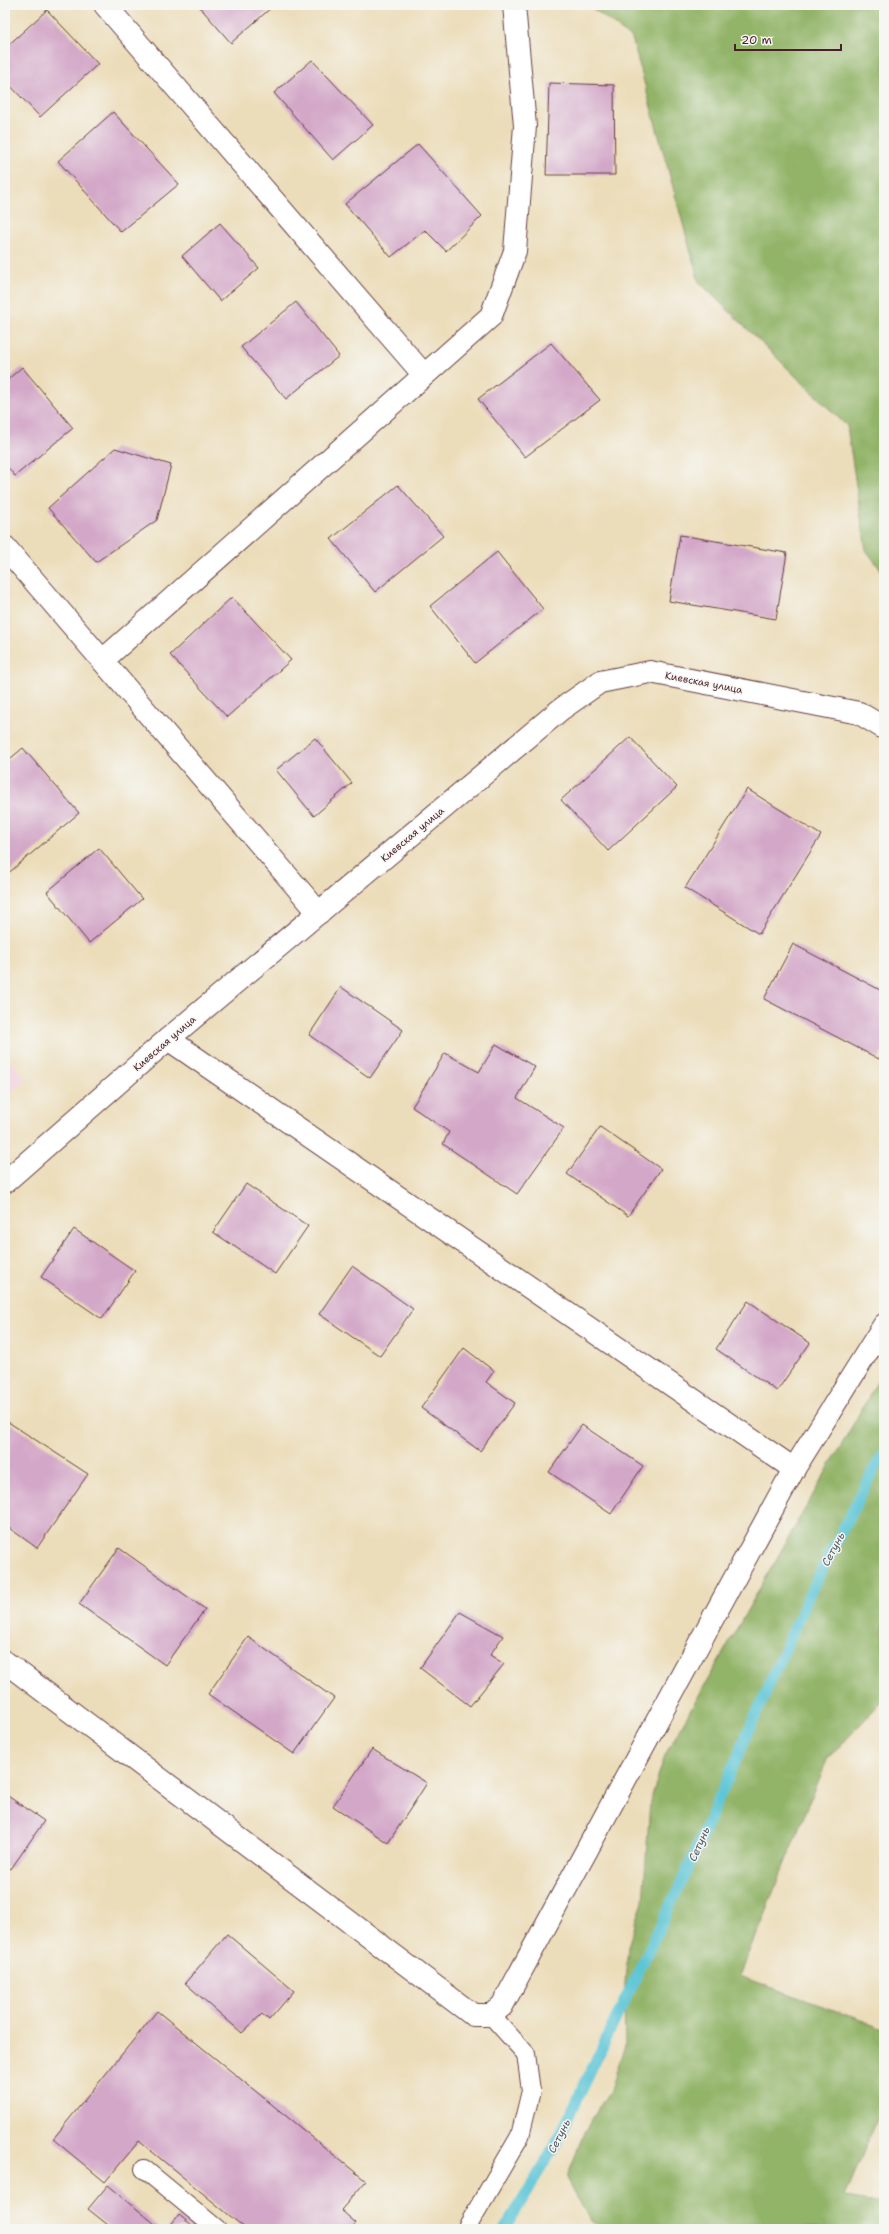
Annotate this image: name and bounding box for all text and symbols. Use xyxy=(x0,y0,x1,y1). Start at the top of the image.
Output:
scale bar xyxy=(735,26,841,52)
text: 20 m xyxy=(741,32,772,48)
street label: Киевская улица xyxy=(664,669,745,697)
street label: Киевская улица xyxy=(378,804,447,865)
street label: Киевская улица xyxy=(130,1012,199,1074)
water label: Сетунь xyxy=(818,1529,849,1569)
water label: Сетунь xyxy=(685,1824,714,1864)
water label: Сетунь xyxy=(544,2116,575,2156)

